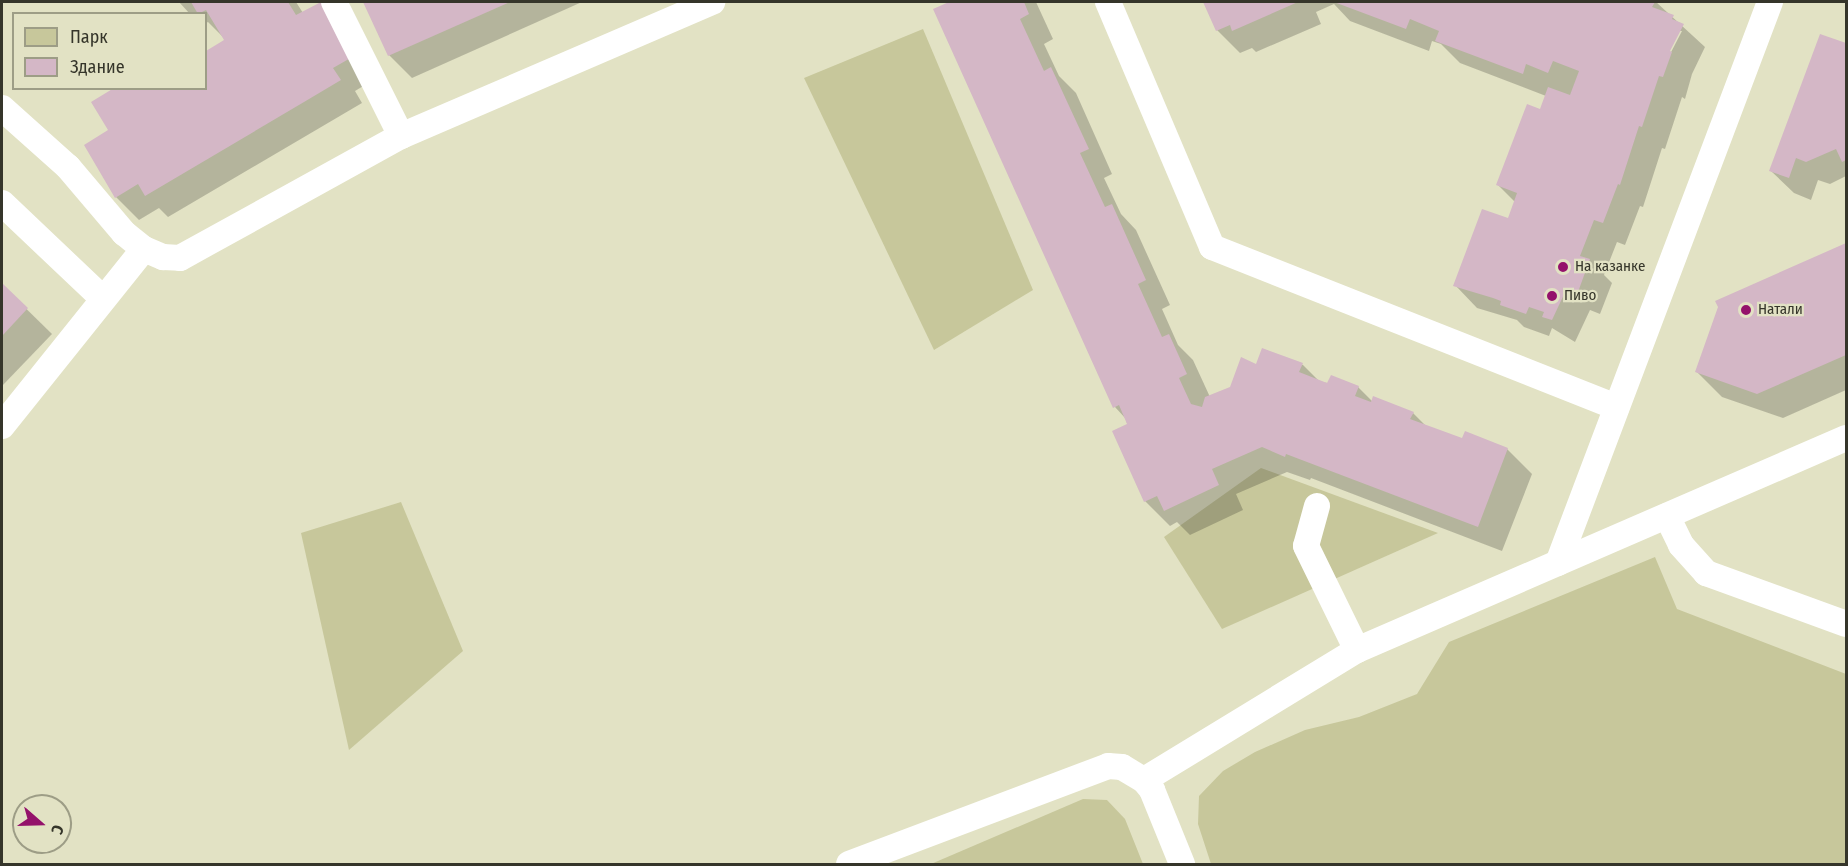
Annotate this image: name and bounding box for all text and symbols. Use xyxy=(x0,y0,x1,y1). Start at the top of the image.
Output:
legend xyxy=(12,12,207,90)
text: Парк xyxy=(70,26,108,48)
text: Здание xyxy=(70,56,125,78)
place label: На казанке xyxy=(1575,258,1645,276)
marker: На казанке xyxy=(1556,260,1570,274)
place label: Пиво xyxy=(1564,287,1596,305)
marker: Пиво xyxy=(1545,289,1559,303)
place label: Натали xyxy=(1758,301,1803,319)
marker: Натали xyxy=(1739,303,1753,317)
north arrow xyxy=(12,794,72,854)
text: С xyxy=(47,822,68,837)

